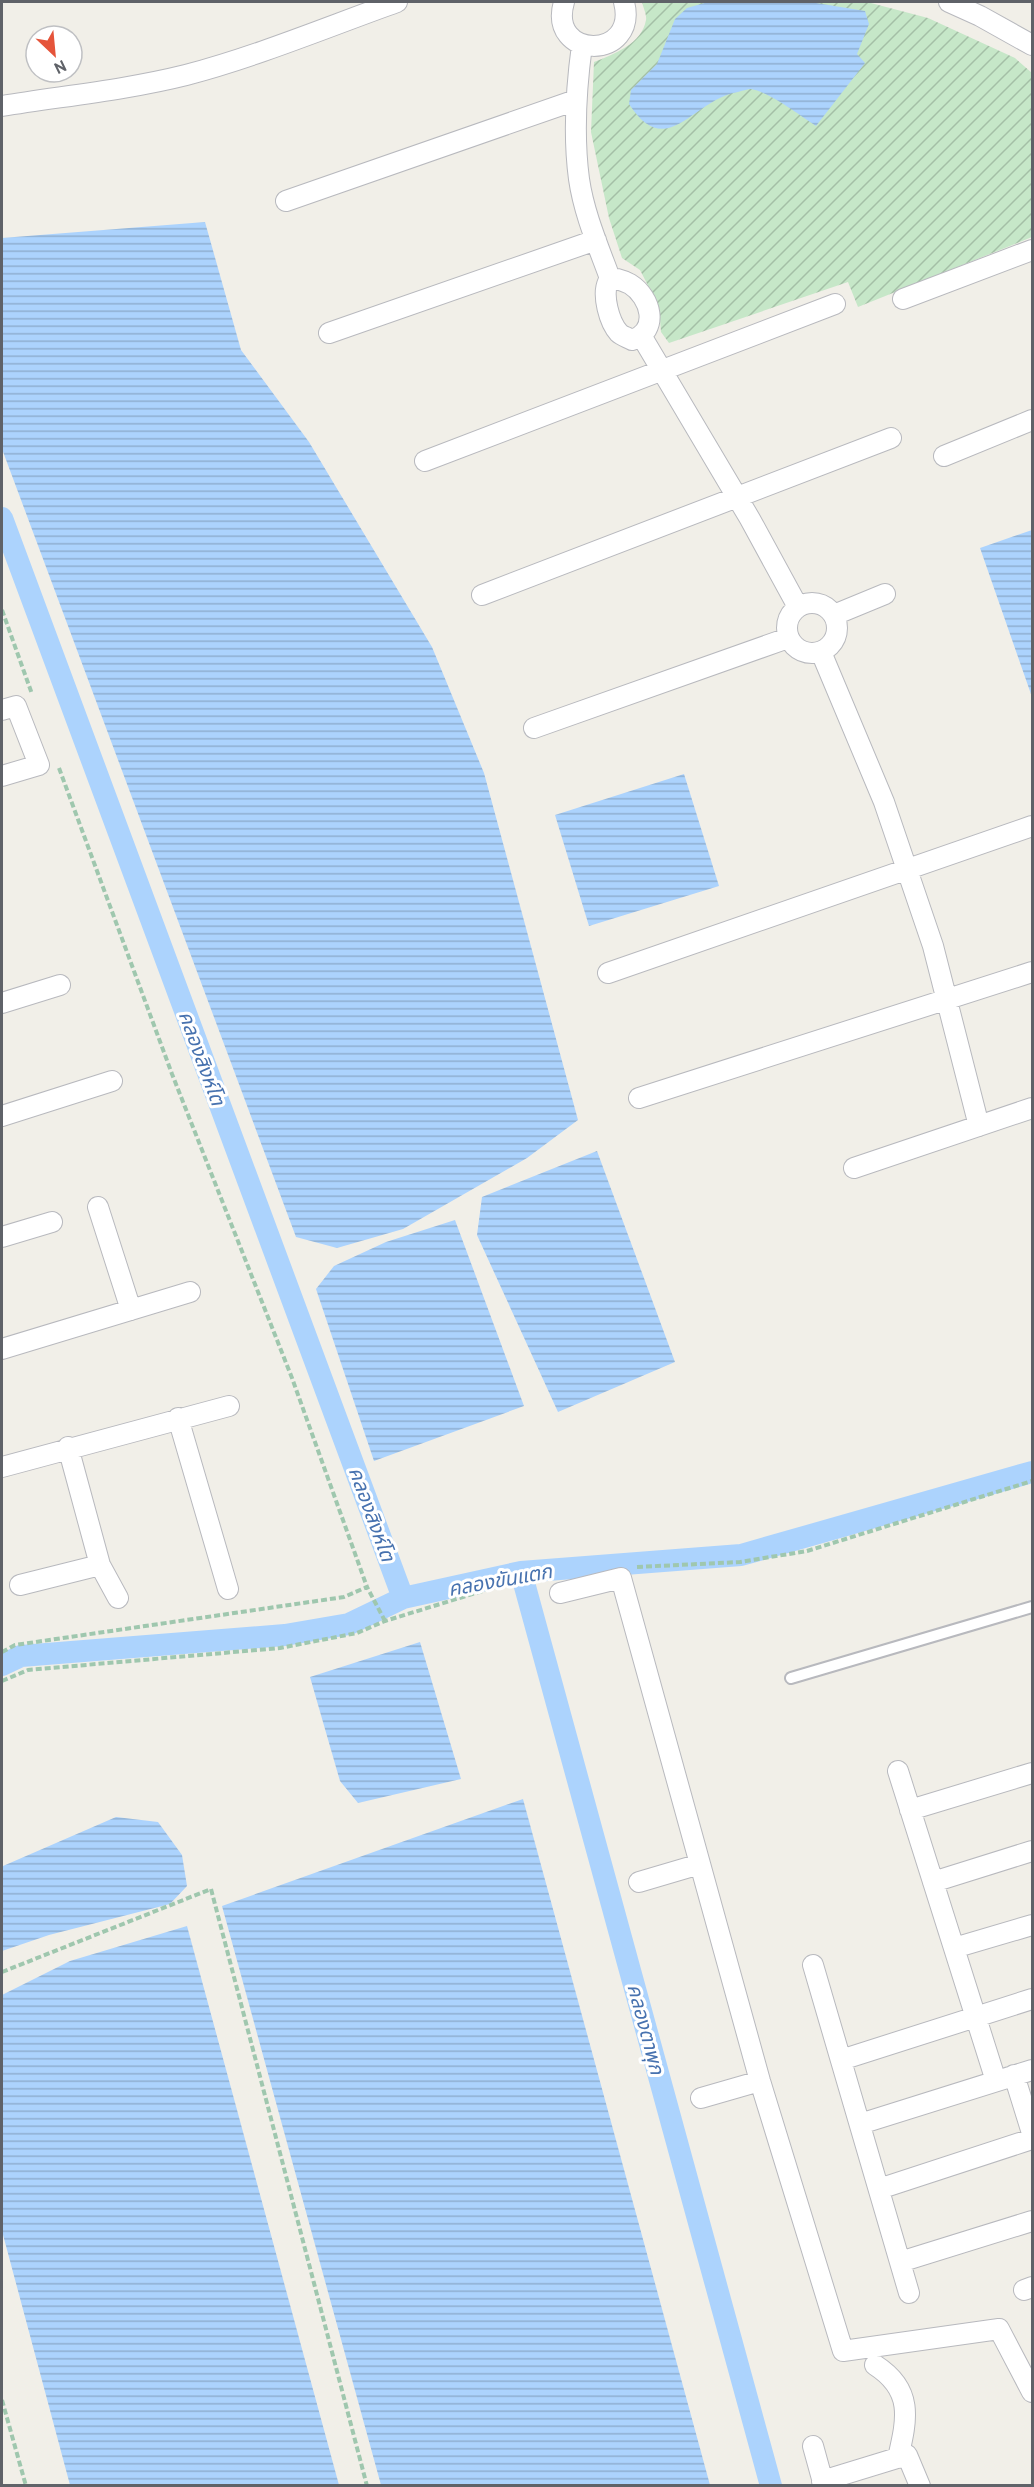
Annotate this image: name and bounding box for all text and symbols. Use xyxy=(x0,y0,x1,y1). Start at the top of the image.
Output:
north arrow xyxy=(24,24,84,84)
text: N xyxy=(50,54,69,77)
water label: คลองสิงห์โต xyxy=(171,1008,230,1111)
water label: คลองสิงห์โต xyxy=(341,1464,400,1567)
water label: คลองขันแตก xyxy=(446,1560,555,1604)
water label: คลองตาพุก xyxy=(620,1981,669,2079)

